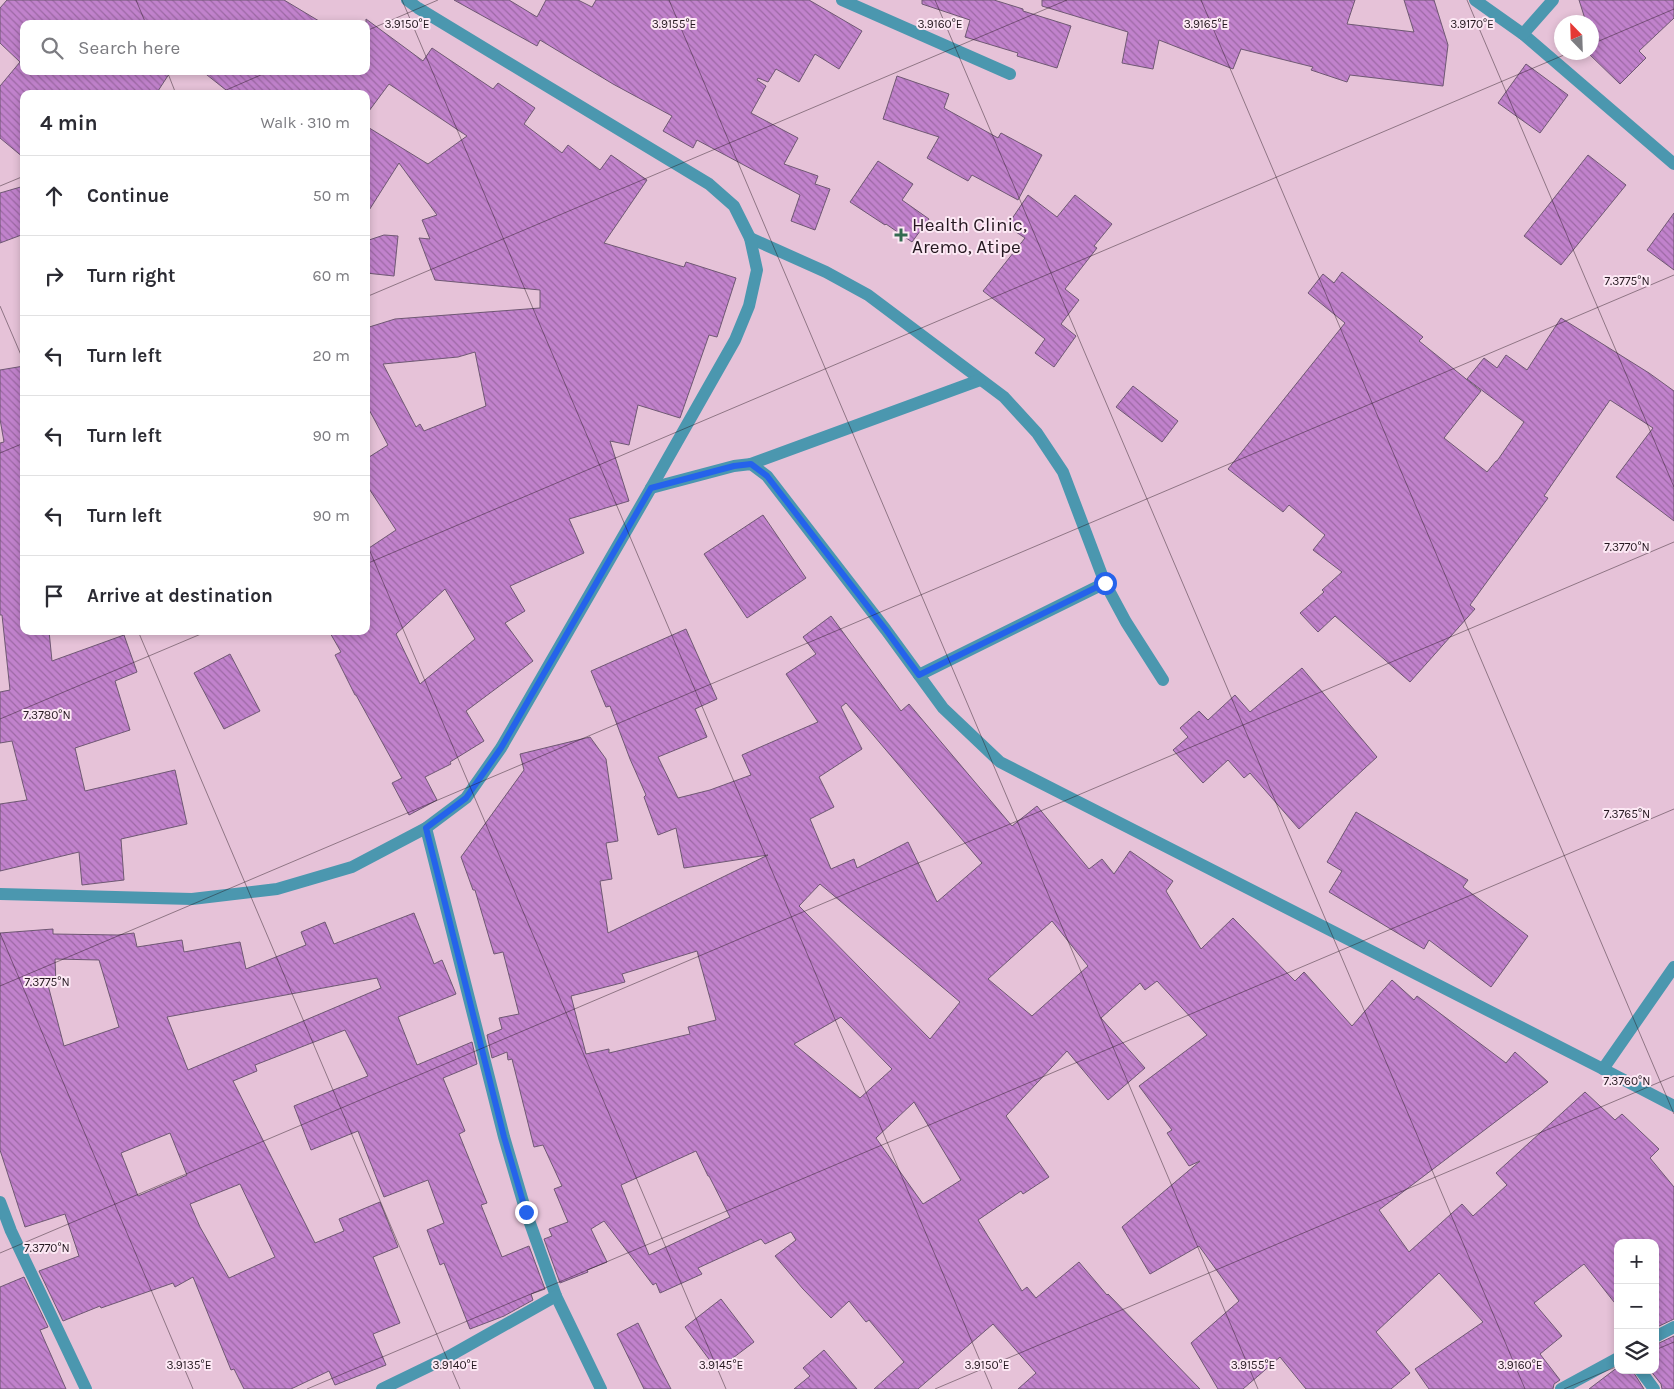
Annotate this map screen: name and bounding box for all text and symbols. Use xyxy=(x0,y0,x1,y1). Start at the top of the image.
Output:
north arrow xyxy=(1554,15,1599,60)
text: 3.9150°E xyxy=(385,17,429,31)
text: 3.9155°E xyxy=(652,17,696,31)
text: 3.9160°E xyxy=(918,17,962,31)
text: 3.9165°E xyxy=(1184,17,1228,31)
text: 3.9170°E xyxy=(1450,17,1494,31)
search box xyxy=(20,20,370,75)
icon: search xyxy=(38,34,66,62)
text: Search here xyxy=(78,37,180,59)
text: 4 min xyxy=(40,111,98,135)
text: Walk · 310 m xyxy=(260,113,350,132)
icon: ahead xyxy=(40,182,68,210)
text: Continue xyxy=(87,185,169,207)
text: 50 m xyxy=(313,186,350,205)
place label: Health Clinic, Aremo, Atipe xyxy=(912,214,1027,258)
marker: Health Clinic, Aremo, Atipe xyxy=(894,228,908,242)
icon: right xyxy=(40,262,68,290)
text: Turn right xyxy=(87,265,176,287)
text: 60 m xyxy=(313,266,350,285)
text: 7.3775°N xyxy=(1604,274,1650,288)
icon: left xyxy=(40,342,68,370)
text: Turn left xyxy=(87,345,162,367)
text: 20 m xyxy=(312,346,350,365)
icon: left xyxy=(40,422,68,450)
text: Turn left xyxy=(87,425,162,447)
text: 90 m xyxy=(312,426,350,445)
icon: left xyxy=(40,502,68,530)
text: Turn left xyxy=(87,505,162,527)
text: 90 m xyxy=(312,506,350,525)
text: 7.3770°N xyxy=(1604,540,1650,554)
route start xyxy=(1094,572,1117,595)
icon: arrive xyxy=(40,582,68,610)
text: Arrive at destination xyxy=(87,585,273,607)
text: 7.3780°N xyxy=(23,708,71,722)
text: 7.3765°N xyxy=(1604,807,1650,821)
text: 7.3775°N xyxy=(24,975,70,989)
text: 7.3760°N xyxy=(1604,1074,1650,1088)
route end xyxy=(515,1201,538,1224)
map controls xyxy=(1614,1239,1659,1374)
button: + xyxy=(1614,1239,1659,1284)
text: 7.3770°N xyxy=(24,1241,70,1255)
button: − xyxy=(1614,1284,1659,1329)
button: layers xyxy=(1614,1329,1659,1374)
text: 3.9135°E xyxy=(167,1358,211,1372)
text: 3.9140°E xyxy=(433,1358,477,1372)
text: 3.9145°E xyxy=(699,1358,743,1372)
text: 3.9150°E xyxy=(965,1358,1009,1372)
text: 3.9155°E xyxy=(1231,1358,1275,1372)
text: 3.9160°E xyxy=(1498,1358,1542,1372)

